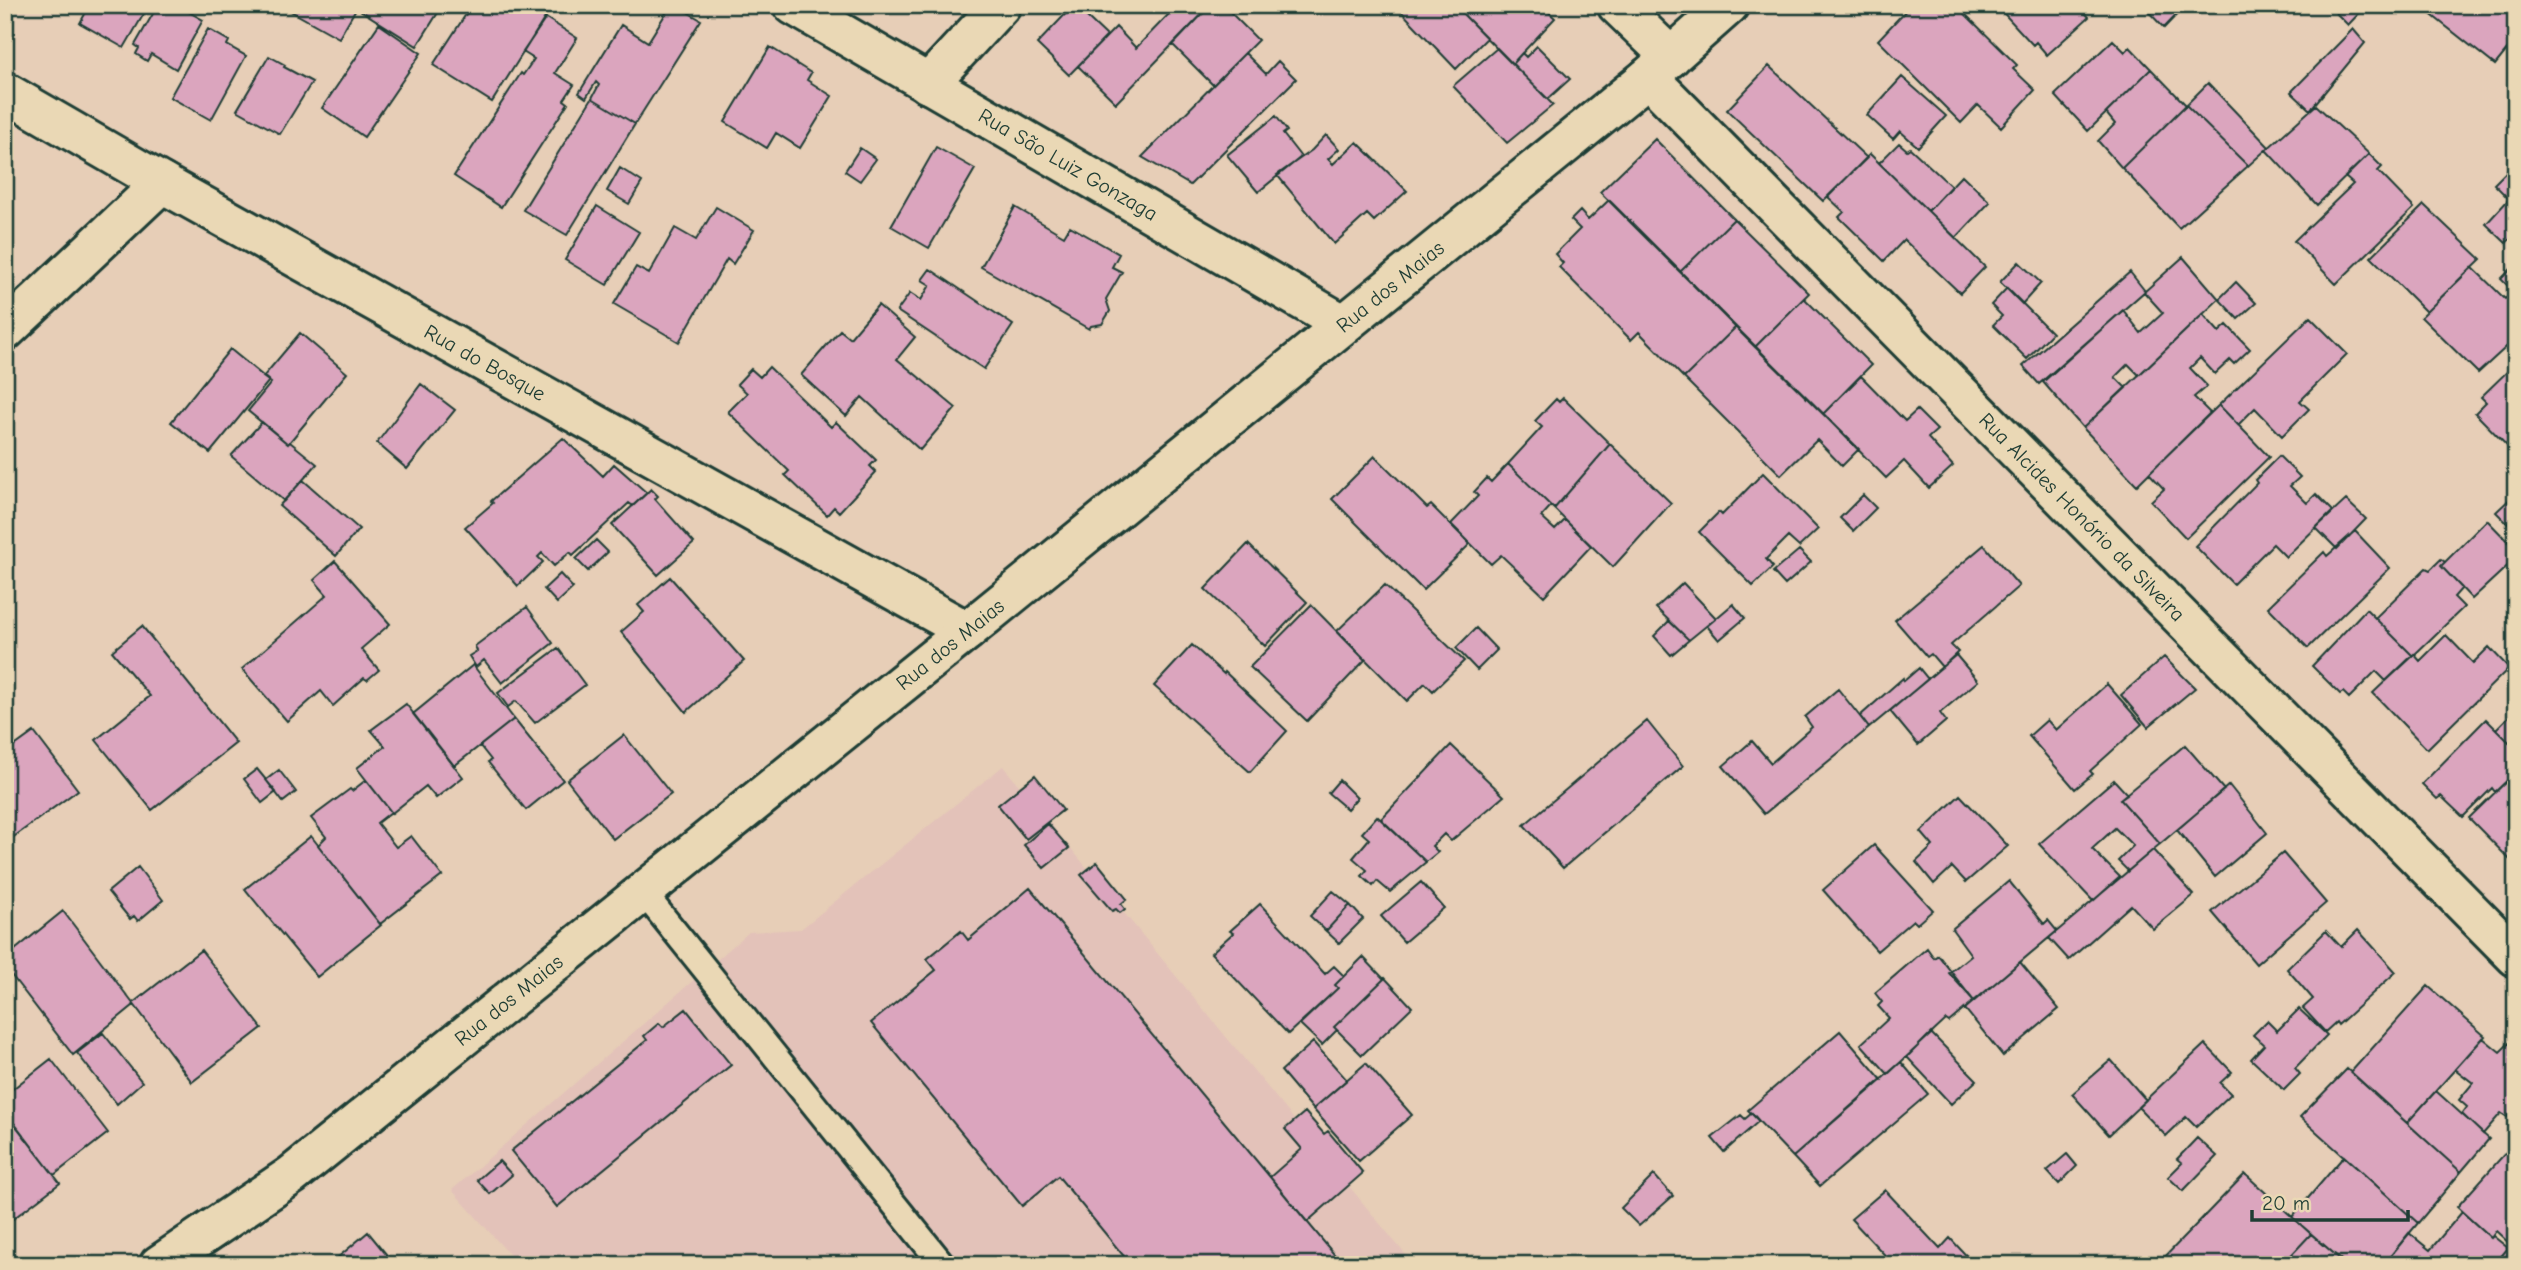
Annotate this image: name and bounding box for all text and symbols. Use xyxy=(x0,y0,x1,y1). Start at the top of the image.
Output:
street label: Rua São Luiz Gonzaga xyxy=(974,103,1162,226)
street label: Rua dos Maias xyxy=(1331,236,1449,338)
street label: Rua do Bosque xyxy=(420,319,550,406)
street label: Rua Alcides Honório da Silveira xyxy=(1974,408,2190,626)
street label: Rua dos Maias xyxy=(891,594,1009,695)
street label: Rua dos Maias xyxy=(450,950,568,1051)
scale bar xyxy=(2252,1179,2407,1223)
text: 20 m xyxy=(2262,1191,2310,1215)

